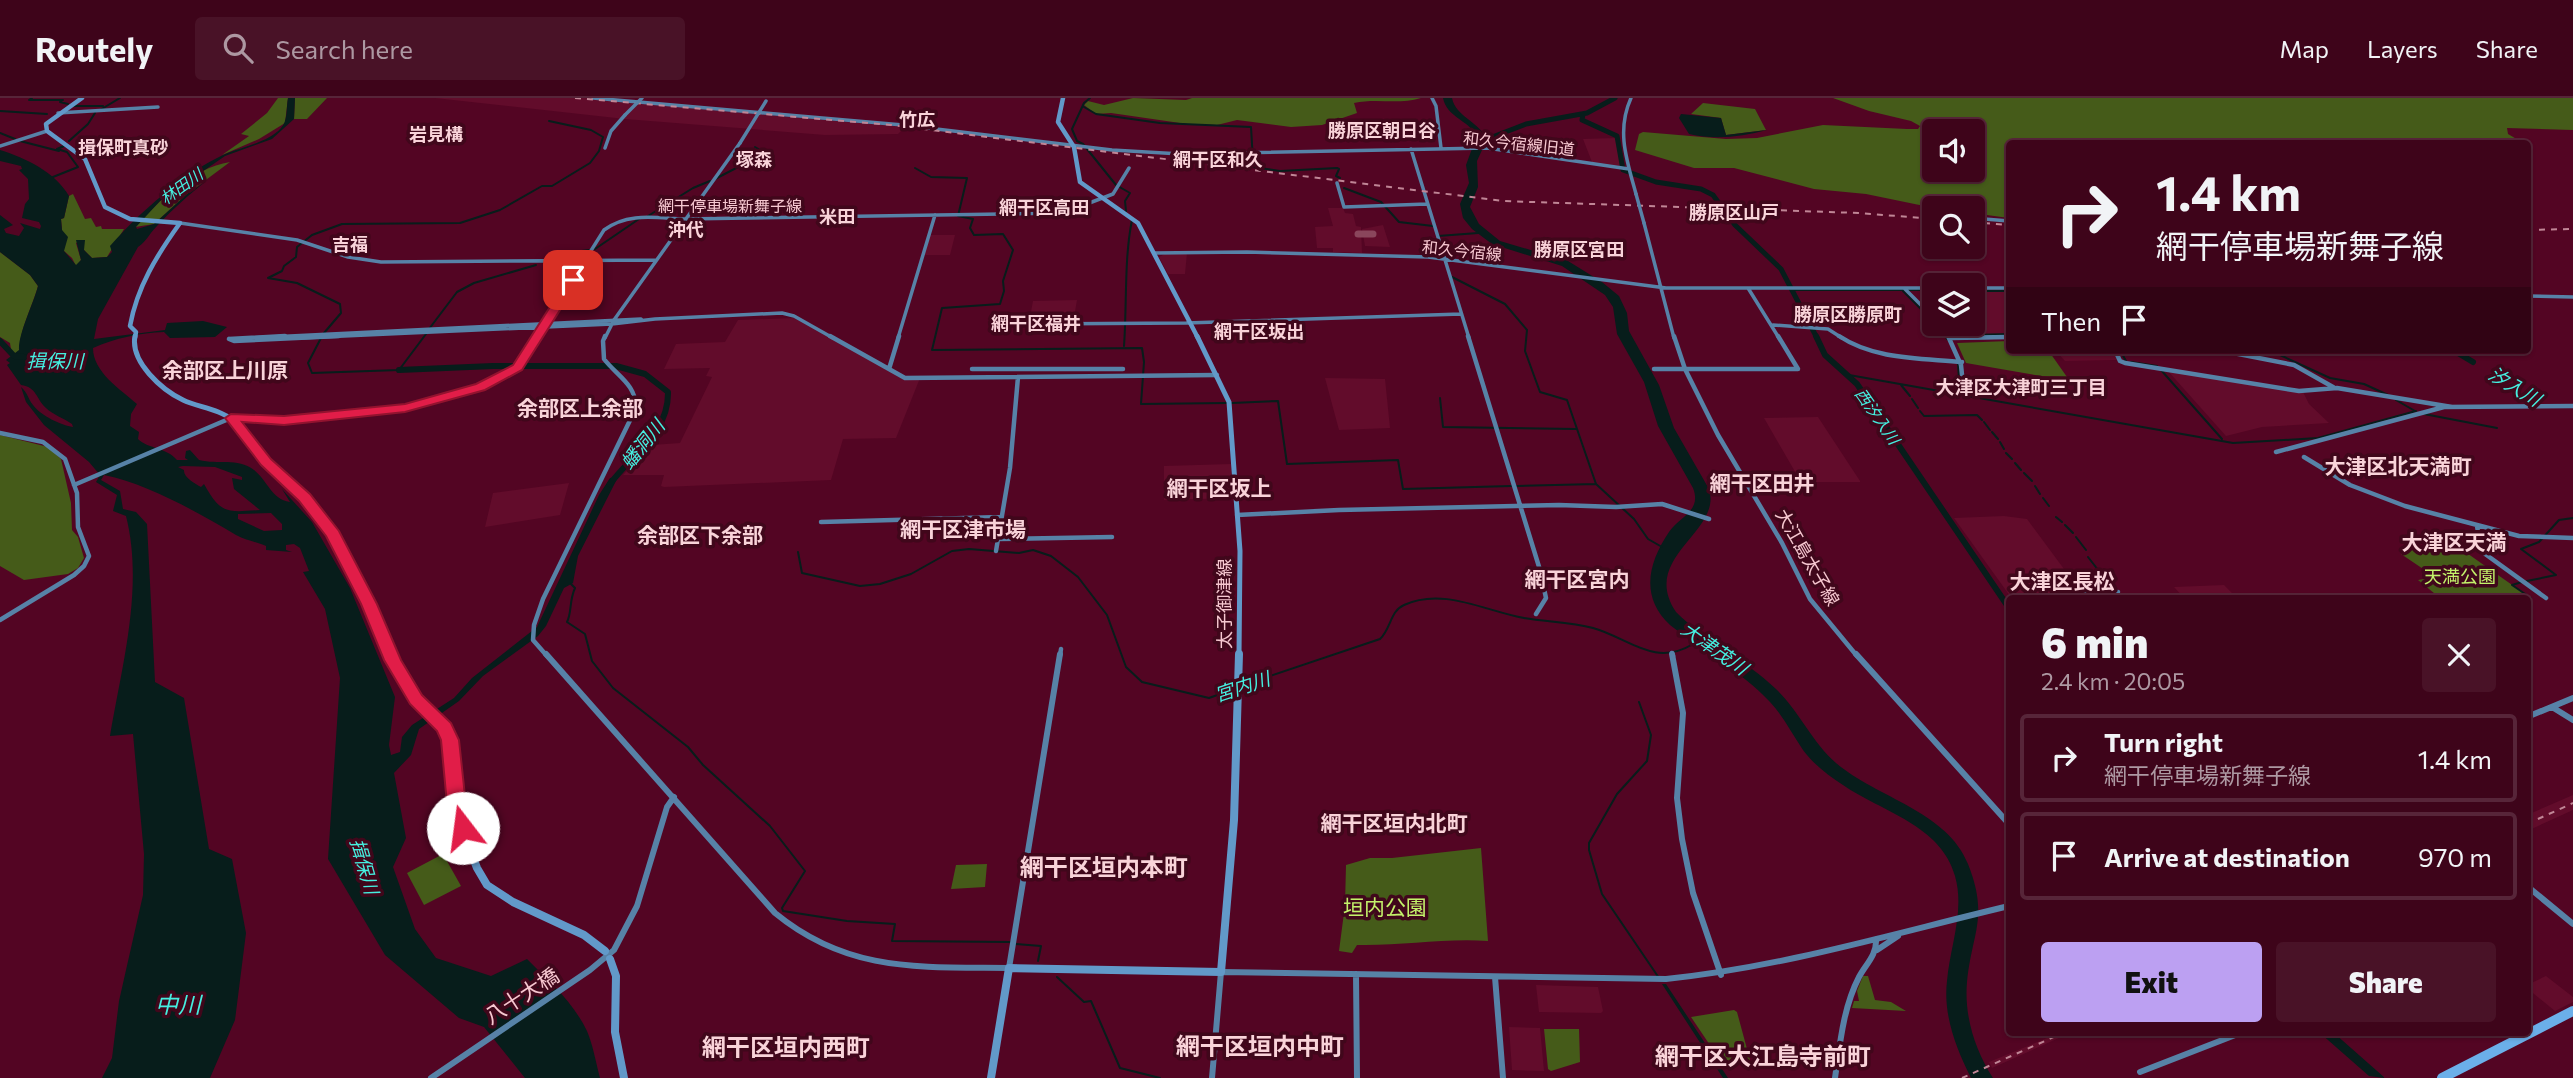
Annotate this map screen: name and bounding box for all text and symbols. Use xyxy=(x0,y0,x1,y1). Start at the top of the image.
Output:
search box xyxy=(195,17,685,80)
text: Routely xyxy=(35,28,153,69)
icon: search xyxy=(219,29,257,67)
text: Search here xyxy=(275,33,413,64)
text: Map xyxy=(2280,34,2329,63)
text: Layers xyxy=(2367,34,2438,63)
text: Share xyxy=(2476,34,2538,63)
district label: 竹広 xyxy=(899,108,935,130)
district label: 勝原区朝日谷 xyxy=(1328,119,1436,141)
map controls xyxy=(1922,119,1985,336)
button: sound xyxy=(1922,119,1985,182)
district label: 岩見構 xyxy=(409,123,463,145)
street label: 和久今宿線旧道 xyxy=(1462,128,1576,158)
district label: 揖保町真砂 xyxy=(78,136,168,158)
district label: 塚森 xyxy=(736,148,772,170)
district label: 網干区和久 xyxy=(1173,148,1263,170)
text: 1.4 km xyxy=(2156,161,2301,221)
water label: 林田川 xyxy=(156,163,208,208)
icon: right xyxy=(2041,168,2132,259)
street label: 網干停車場新舞子線 xyxy=(658,196,802,215)
district label: 網干区高田 xyxy=(999,196,1089,218)
button: search xyxy=(1922,196,1985,259)
district label: 勝原区山戸 xyxy=(1689,201,1779,223)
district label: 米田 xyxy=(819,205,855,227)
district label: 沖代 xyxy=(668,218,704,240)
text: 網干停車場新舞子線 xyxy=(2156,225,2444,265)
district label: 吉福 xyxy=(332,233,368,255)
street label: 和久今宿線 xyxy=(1421,236,1503,264)
district label: 勝原区宮田 xyxy=(1534,238,1624,260)
pin xyxy=(543,250,603,310)
icon: arrive xyxy=(554,261,592,299)
button: layers xyxy=(1922,273,1985,336)
icon: arrive xyxy=(2115,301,2153,339)
district label: 勝原区勝原町 xyxy=(1794,303,1902,325)
text: Then xyxy=(2041,305,2101,336)
district label: 網干区福井 xyxy=(991,312,1081,334)
district label: 網干区坂出 xyxy=(1214,320,1304,342)
water label: 揖保川 xyxy=(26,349,85,372)
district label: 余部区上川原 xyxy=(162,357,288,382)
water label: 汐入川 xyxy=(2485,361,2547,412)
district label: 大津区大津町三丁目 xyxy=(1935,375,2107,398)
water label: 西汐入川 xyxy=(1852,384,1905,449)
district label: 余部区上余部 xyxy=(517,395,643,420)
water label: 蟠洞川 xyxy=(615,413,670,473)
district label: 大津区北天満町 xyxy=(2325,453,2472,478)
district label: 網干区田井 xyxy=(1710,470,1815,495)
district label: 網干区坂上 xyxy=(1167,475,1272,500)
street label: 大江島太子線 xyxy=(1771,505,1845,609)
district label: 網干区津市場 xyxy=(900,516,1026,541)
district label: 余部区下余部 xyxy=(637,522,763,547)
district label: 大津区天満 xyxy=(2402,529,2507,554)
street label: 太子御津線 xyxy=(1213,559,1235,649)
park label: 天満公園 xyxy=(2424,565,2496,587)
district label: 網干区宮内 xyxy=(1525,566,1630,591)
district label: 大津区長松 xyxy=(2010,568,2115,593)
text: 6 min xyxy=(2041,615,2148,667)
water label: 大津茂川 xyxy=(1677,617,1754,680)
button: close xyxy=(2422,618,2496,692)
water label: 宮内川 xyxy=(1211,666,1275,706)
text: 2.4 km · 20:05 xyxy=(2041,667,2185,695)
text: Turn right xyxy=(2104,726,2223,757)
icon: right xyxy=(2045,739,2083,777)
text: 1.4 km xyxy=(2418,743,2492,774)
text: 網干停車場新舞子線 xyxy=(2104,761,2311,789)
position arrow xyxy=(426,791,500,865)
district label: 網干区垣内北町 xyxy=(1321,810,1468,835)
water label: 揖保川 xyxy=(346,835,384,898)
icon: arrive xyxy=(2045,837,2083,875)
text: Arrive at destination xyxy=(2104,841,2350,872)
text: 970 m xyxy=(2418,841,2492,872)
district label: 網干区垣内本町 xyxy=(1020,852,1188,881)
park label: 垣内公園 xyxy=(1343,894,1427,919)
button: Exit xyxy=(2041,942,2262,1022)
button: Share xyxy=(2276,942,2496,1022)
street label: 八十大橋 xyxy=(479,962,563,1028)
water label: 中川 xyxy=(155,990,204,1018)
district label: 網干区垣内中町 xyxy=(1176,1031,1344,1060)
district label: 網干区垣内西町 xyxy=(702,1032,870,1061)
district label: 網干区大江島寺前町 xyxy=(1655,1041,1871,1070)

